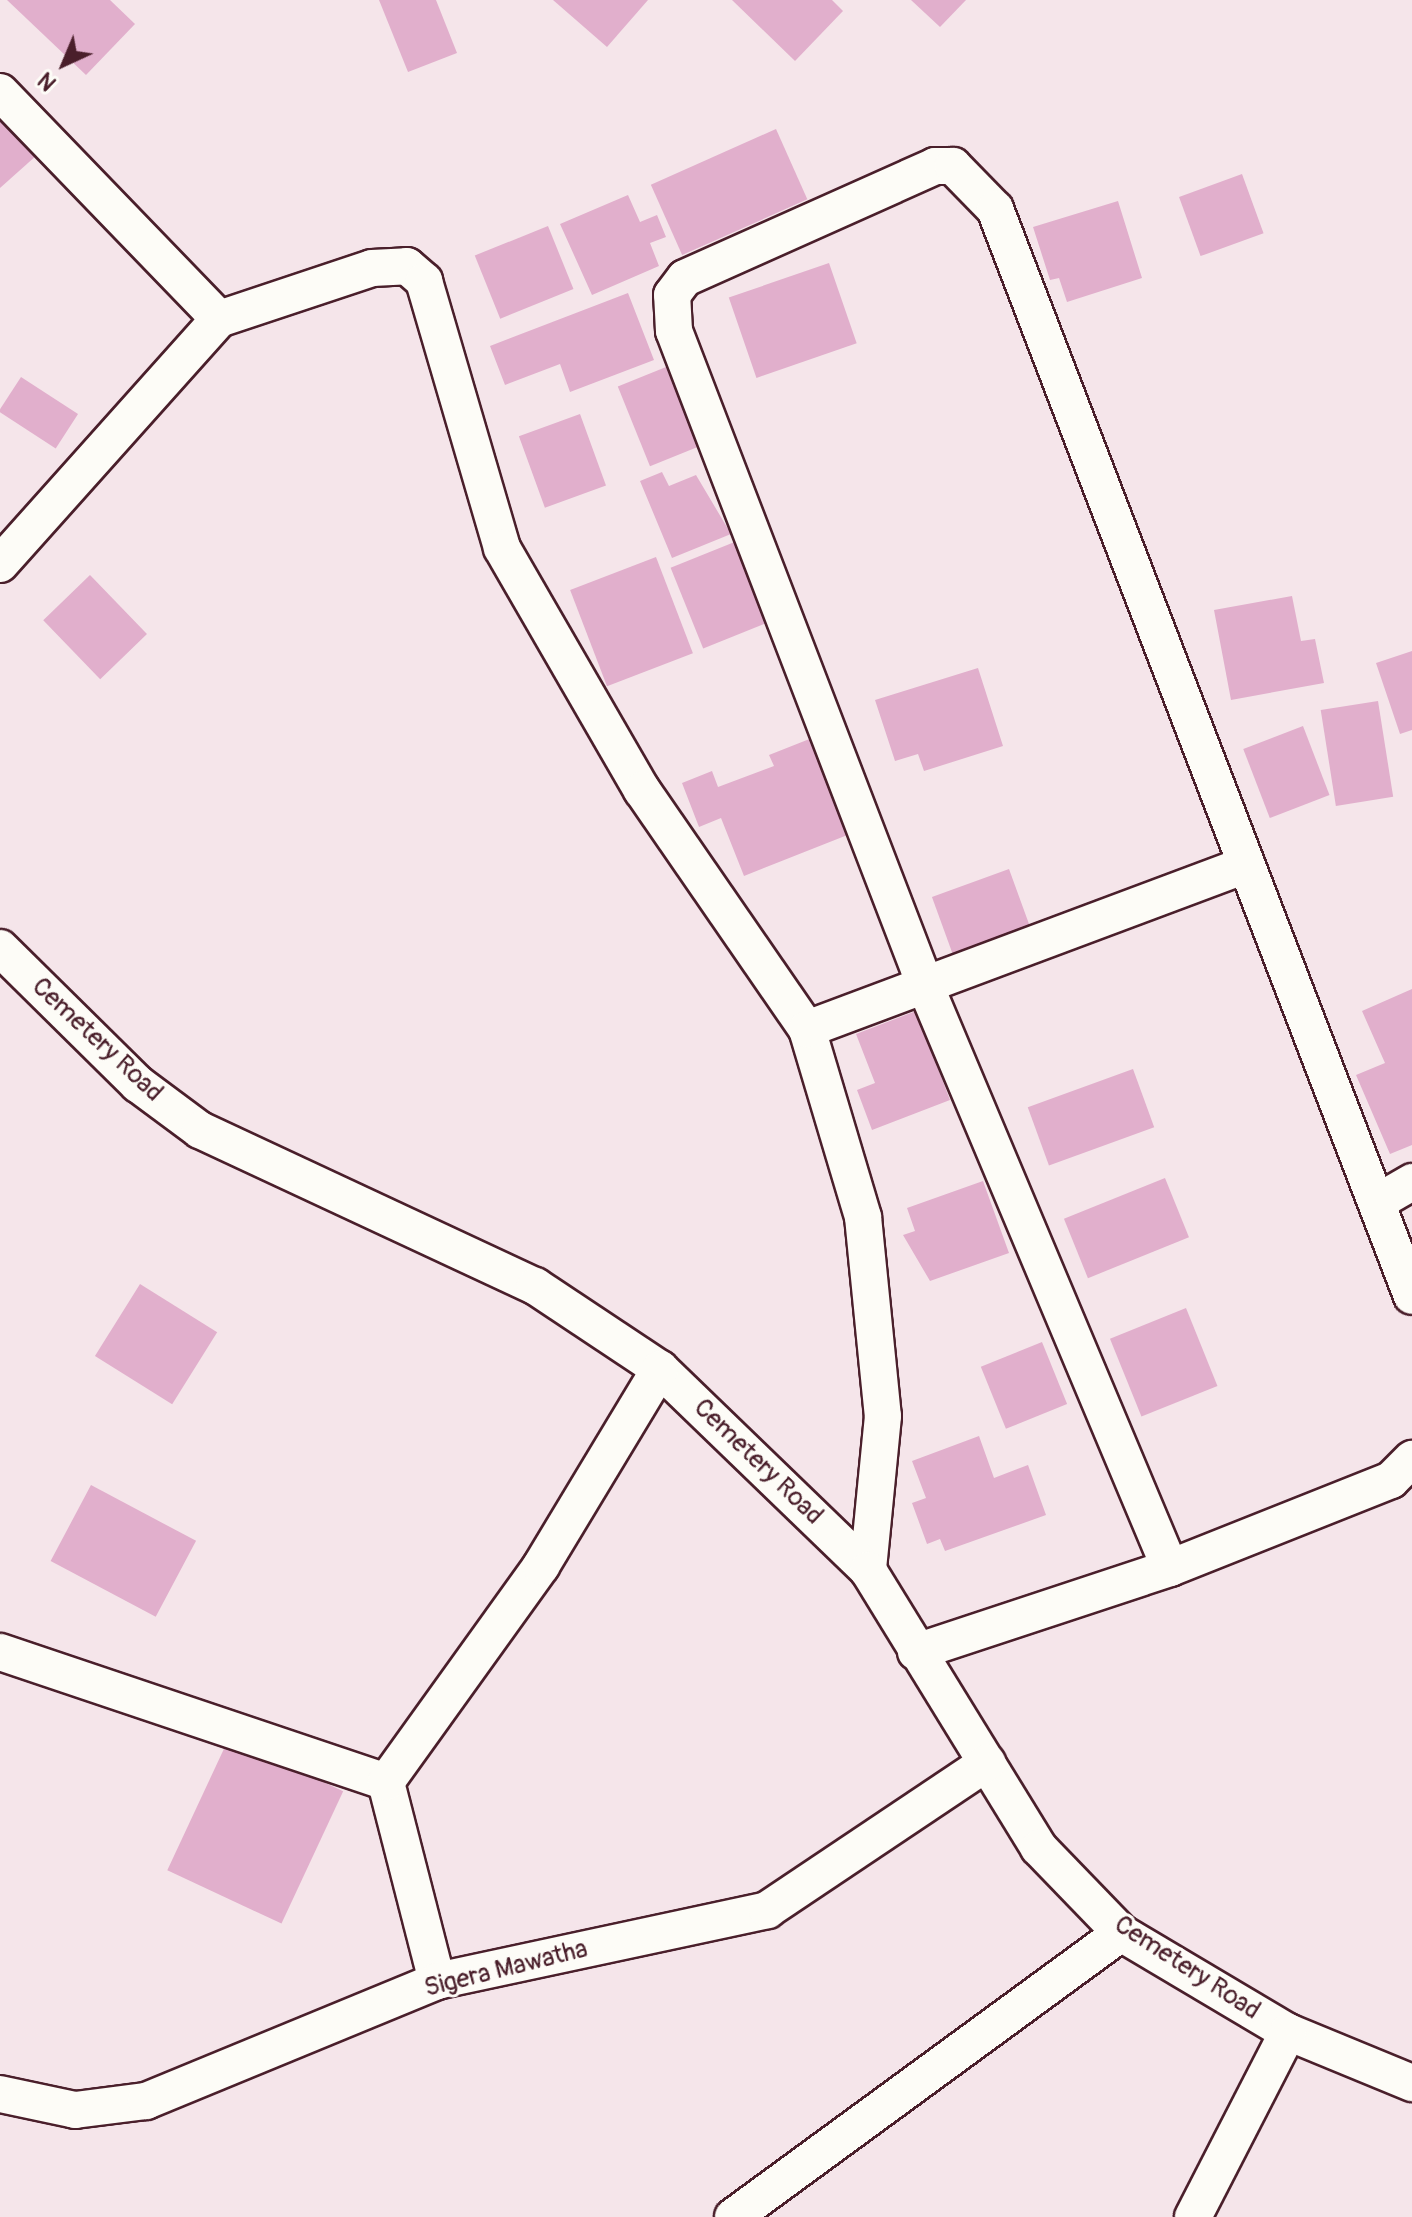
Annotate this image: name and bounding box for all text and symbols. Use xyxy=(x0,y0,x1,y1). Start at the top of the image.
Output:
north arrow xyxy=(24,24,104,104)
text: N xyxy=(32,66,62,97)
street label: Cemetery Road xyxy=(25,971,169,1109)
street label: Cemetery Road xyxy=(687,1393,829,1531)
street label: Cemetery Road xyxy=(1108,1909,1266,2027)
street label: Sigera Mawatha xyxy=(421,1934,591,2004)

